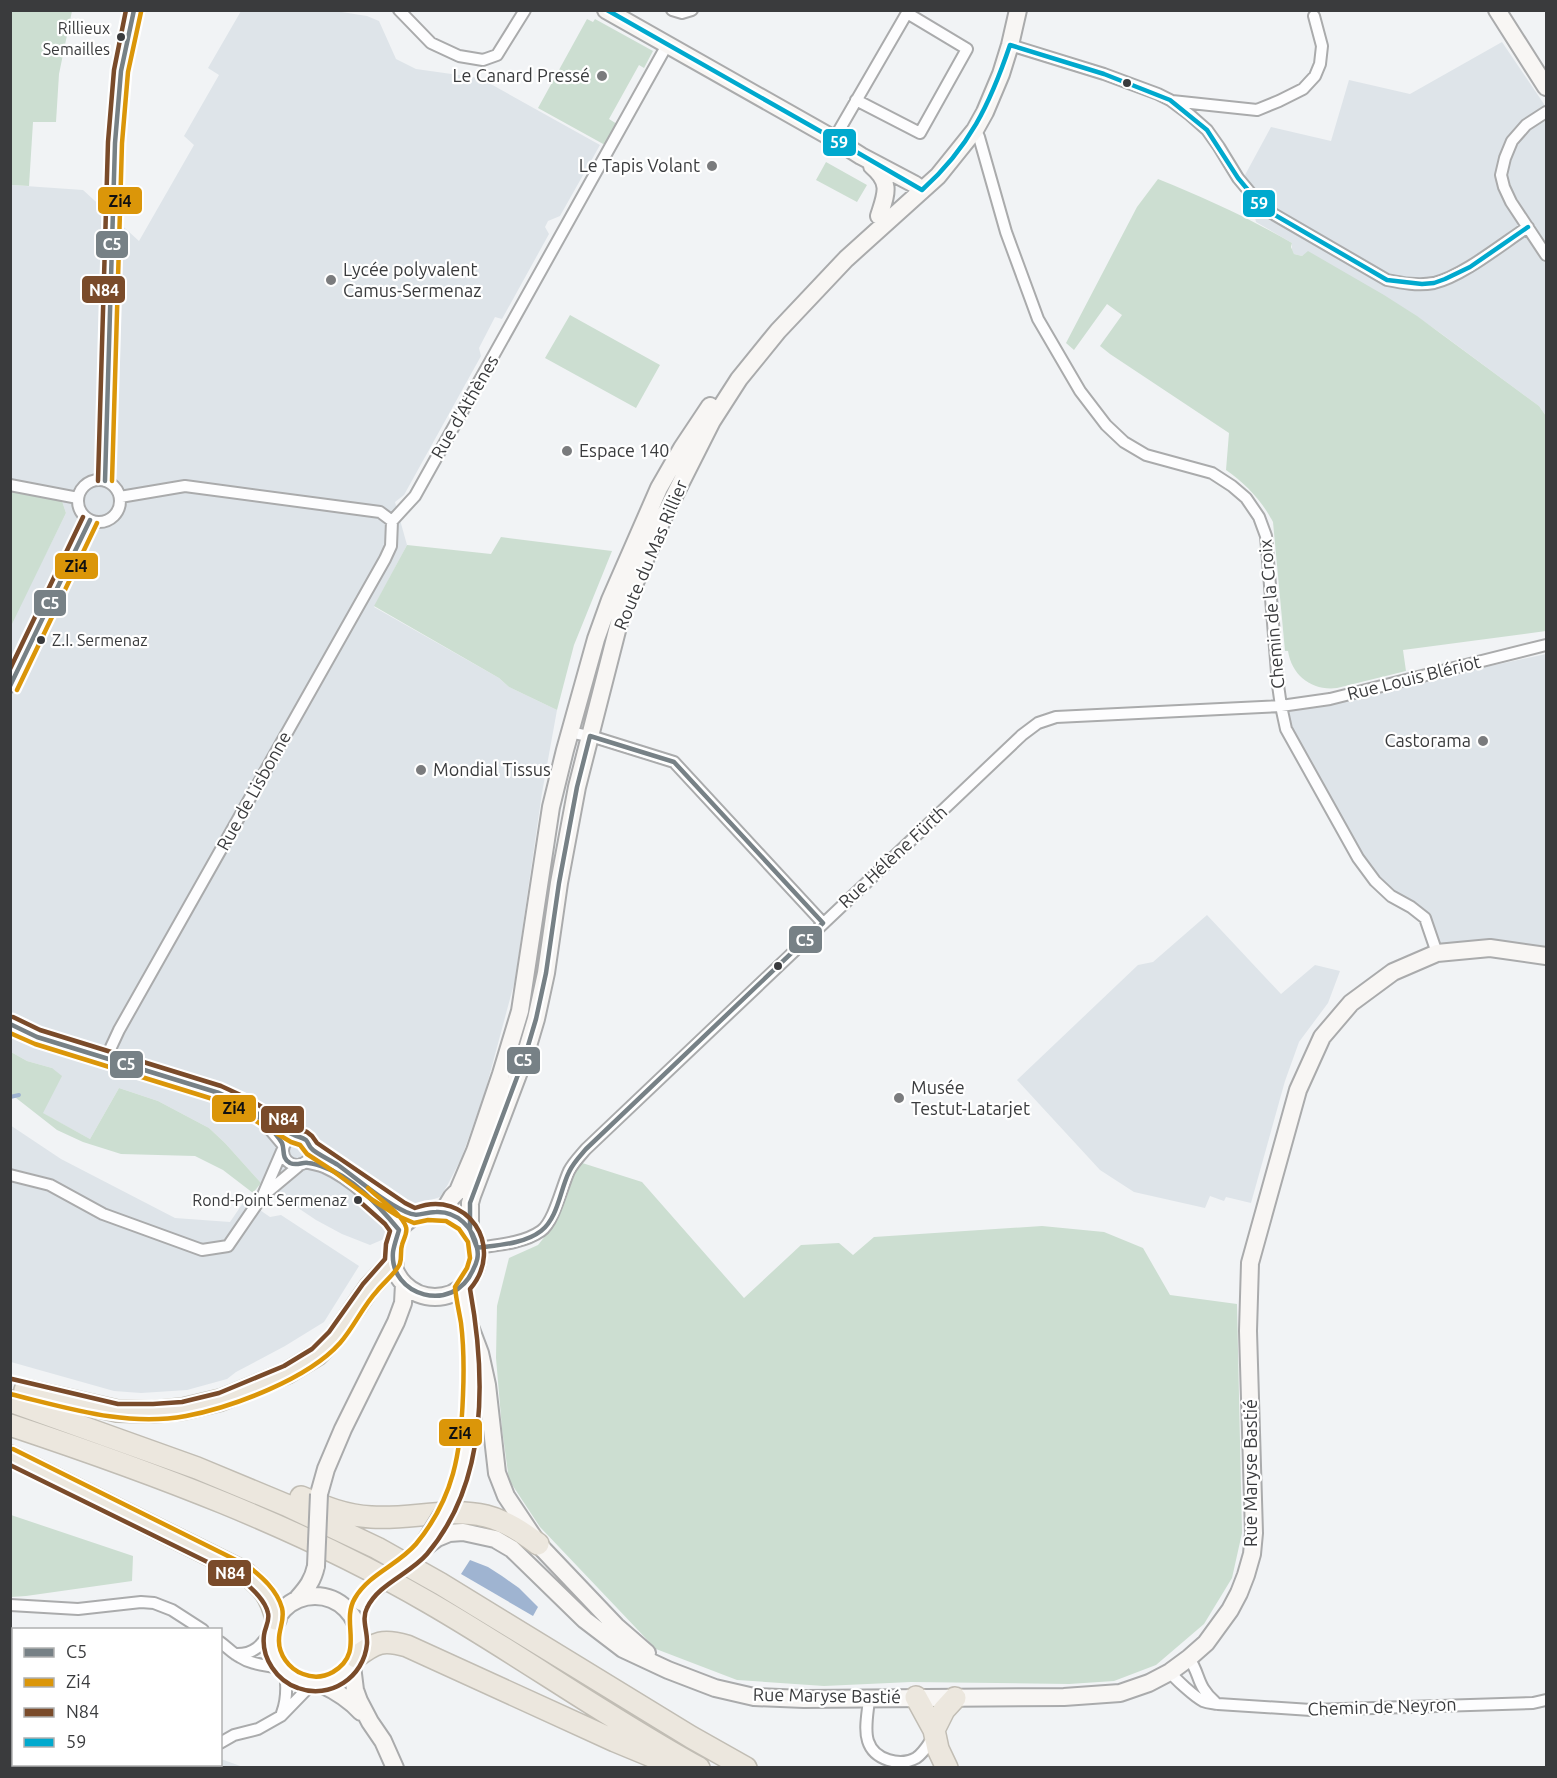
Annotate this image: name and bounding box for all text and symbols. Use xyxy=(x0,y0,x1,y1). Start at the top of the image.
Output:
place label: Rillieux Semailles xyxy=(43,19,110,58)
marker: Rillieux Semailles xyxy=(115,31,127,43)
place label: Le Canard Pressé xyxy=(452,65,590,85)
marker: Le Canard Pressé xyxy=(595,69,609,83)
unlabelled marker xyxy=(1121,77,1133,89)
line badge: 59 xyxy=(822,128,857,157)
text: 59 xyxy=(830,133,848,151)
place label: Le Tapis Volant xyxy=(579,155,700,175)
marker: Le Tapis Volant xyxy=(705,159,719,173)
line badge: Zi4 xyxy=(97,186,143,215)
line badge: 59 xyxy=(1242,189,1276,218)
text: Zi4 xyxy=(108,192,132,210)
text: 59 xyxy=(1250,194,1268,212)
line badge: C5 xyxy=(95,230,129,259)
text: C5 xyxy=(102,235,122,253)
place label: Lycée polyvalent Camus-Sermenaz xyxy=(343,259,482,300)
marker: Lycée polyvalent Camus-Sermenaz xyxy=(324,273,338,287)
line badge: N84 xyxy=(81,275,126,304)
text: N84 xyxy=(89,281,119,299)
street label: Rue d'Athènes xyxy=(426,351,502,462)
place label: Espace 140 xyxy=(579,440,670,460)
marker: Espace 140 xyxy=(560,444,574,458)
street label: Route du Mas Rillier xyxy=(609,476,691,633)
street label: Chemin de la Croix xyxy=(1255,538,1288,690)
line badge: Zi4 xyxy=(54,552,99,580)
text: Zi4 xyxy=(64,557,88,575)
line badge: C5 xyxy=(33,589,67,617)
text: C5 xyxy=(40,594,60,612)
place label: Z.I. Sermenaz xyxy=(52,631,148,649)
marker: Z.I. Sermenaz xyxy=(35,634,47,646)
street label: Rue Louis Blériot xyxy=(1345,651,1483,703)
street label: Rue de Lisbonne xyxy=(212,727,294,854)
place label: Castorama xyxy=(1384,730,1471,750)
marker: Castorama xyxy=(1476,734,1490,748)
place label: Mondial Tissus xyxy=(433,759,551,779)
marker: Mondial Tissus xyxy=(414,763,428,777)
street label: Rue Hélène Fürth xyxy=(834,801,951,912)
line badge: C5 xyxy=(788,925,823,954)
text: C5 xyxy=(795,931,815,949)
unlabelled marker xyxy=(772,960,784,972)
line badge: C5 xyxy=(506,1046,541,1075)
line badge: C5 xyxy=(109,1050,144,1079)
text: C5 xyxy=(513,1051,533,1069)
text: C5 xyxy=(116,1055,136,1073)
place label: Musée Testut-Latarjet xyxy=(911,1077,1030,1118)
marker: Musée Testut-Latarjet xyxy=(892,1091,906,1105)
line badge: Zi4 xyxy=(211,1094,257,1123)
text: Zi4 xyxy=(222,1099,246,1117)
line badge: N84 xyxy=(260,1105,305,1134)
text: N84 xyxy=(268,1110,298,1128)
place label: Rond-Point Sermenaz xyxy=(192,1191,347,1209)
marker: Rond-Point Sermenaz xyxy=(352,1194,364,1206)
street label: Rue Maryse Bastié xyxy=(1240,1399,1260,1547)
line badge: Zi4 xyxy=(438,1418,483,1447)
text: Zi4 xyxy=(448,1424,472,1442)
line badge: N84 xyxy=(207,1559,252,1587)
text: N84 xyxy=(215,1564,245,1582)
legend xyxy=(12,1628,222,1766)
text: C5 xyxy=(66,1641,87,1661)
text: Zi4 xyxy=(66,1671,91,1691)
street label: Rue Maryse Bastié xyxy=(753,1684,901,1706)
street label: Chemin de Neyron xyxy=(1307,1693,1457,1719)
text: N84 xyxy=(66,1701,99,1721)
text: 59 xyxy=(66,1731,86,1751)

